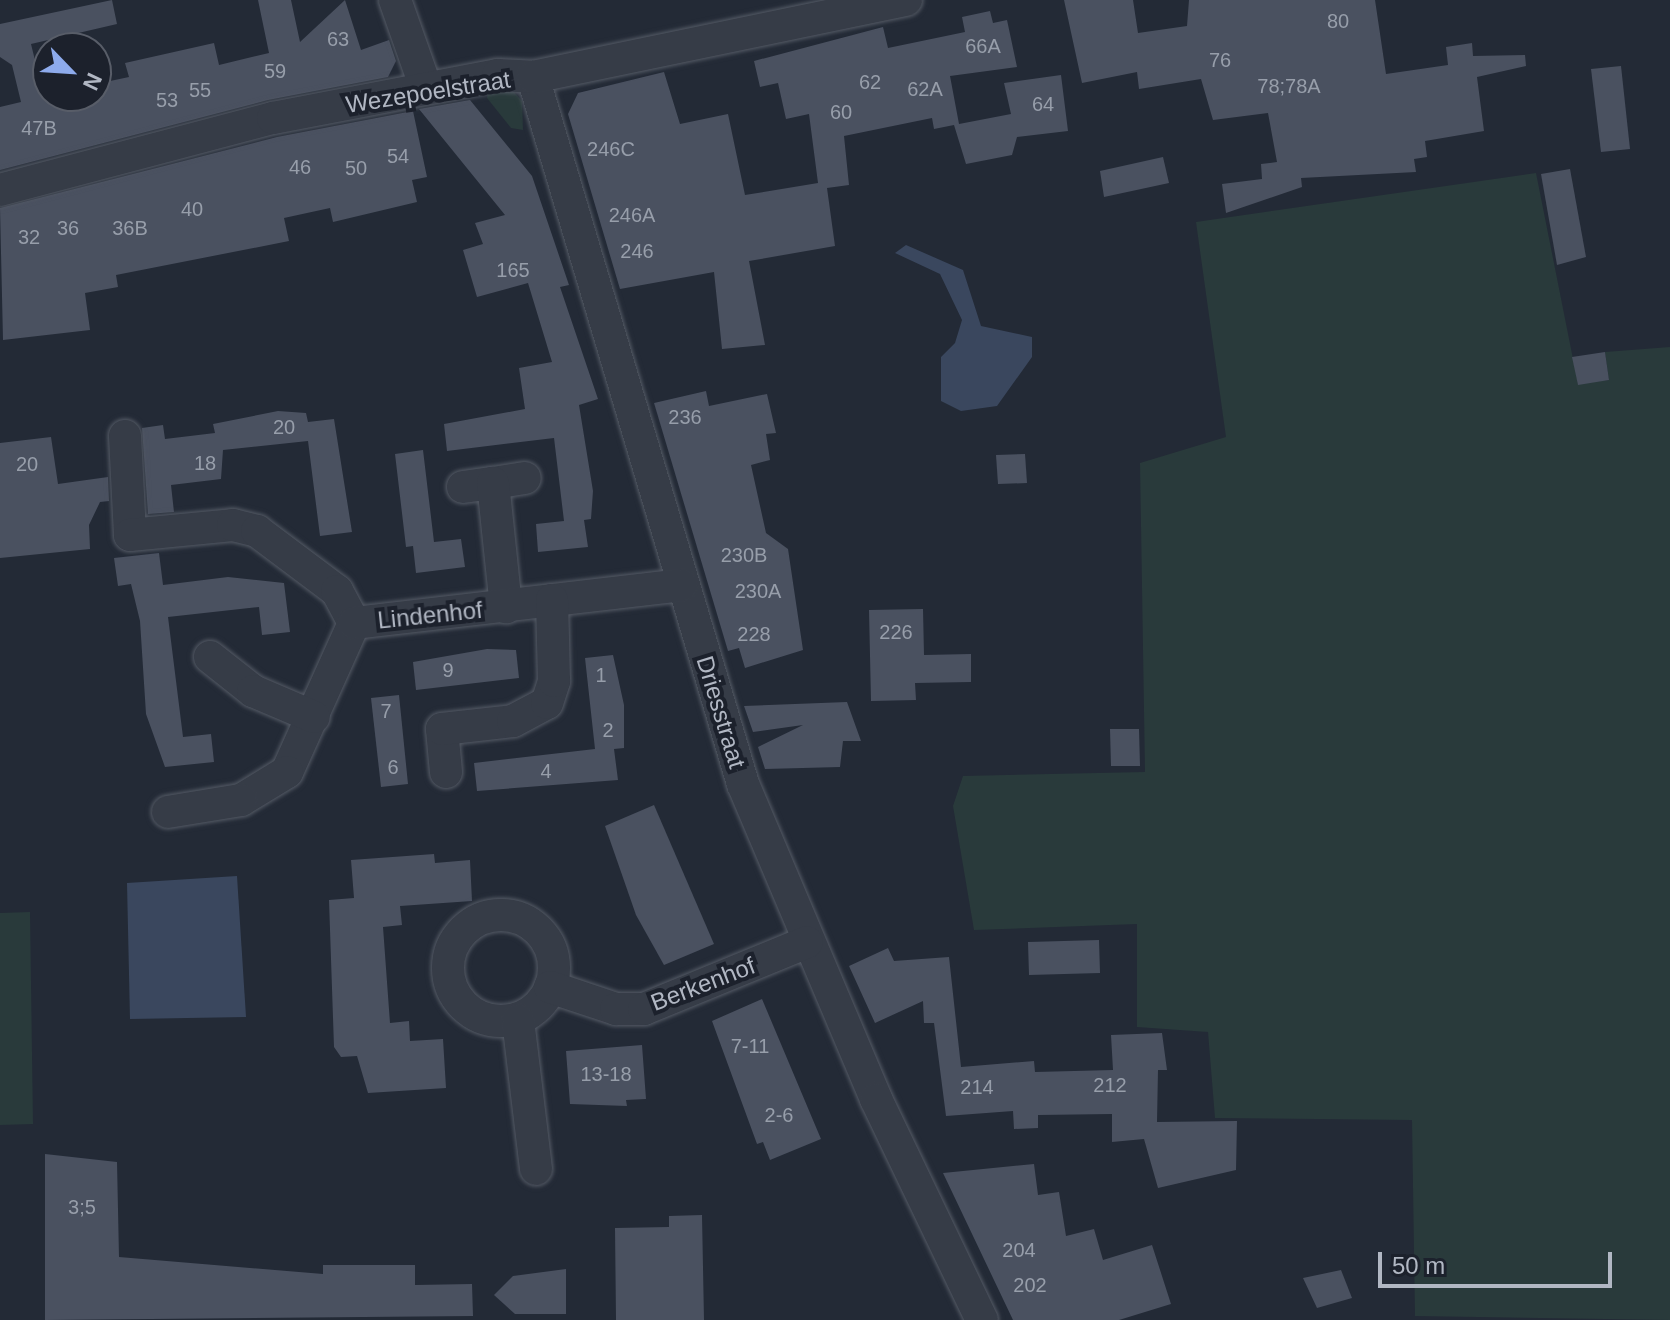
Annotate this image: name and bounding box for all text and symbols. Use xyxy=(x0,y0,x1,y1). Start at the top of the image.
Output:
house number: 80 xyxy=(1327,9,1349,33)
house number: 63 xyxy=(327,27,349,51)
north arrow xyxy=(32,32,112,112)
house number: 66A xyxy=(965,34,1001,58)
house number: 76 xyxy=(1209,48,1231,72)
house number: 59 xyxy=(264,59,286,83)
street label: Wezepoelstraat xyxy=(344,65,512,119)
text: N xyxy=(78,69,107,94)
house number: 62 xyxy=(859,70,881,94)
house number: 78;78A xyxy=(1257,74,1321,98)
house number: 62A xyxy=(907,77,943,101)
house number: 55 xyxy=(189,78,211,102)
house number: 53 xyxy=(156,88,178,112)
house number: 64 xyxy=(1032,92,1054,116)
house number: 60 xyxy=(830,100,852,124)
house number: 47B xyxy=(21,116,57,140)
house number: 246C xyxy=(587,137,635,161)
house number: 54 xyxy=(387,144,409,168)
house number: 46 xyxy=(289,155,311,179)
house number: 50 xyxy=(345,156,367,180)
house number: 40 xyxy=(181,197,203,221)
house number: 246A xyxy=(609,203,655,227)
house number: 36 xyxy=(57,216,79,240)
house number: 36B xyxy=(112,216,148,240)
house number: 32 xyxy=(18,225,40,249)
house number: 246 xyxy=(620,239,654,263)
house number: 165 xyxy=(496,258,530,282)
house number: 236 xyxy=(668,405,702,429)
house number: 20 xyxy=(273,415,295,439)
house number: 18 xyxy=(194,451,216,475)
house number: 20 xyxy=(16,452,38,476)
house number: 230B xyxy=(721,543,767,567)
house number: 230A xyxy=(735,579,781,603)
street label: Lindenhof xyxy=(376,595,484,635)
house number: 226 xyxy=(879,620,913,644)
house number: 228 xyxy=(737,622,771,646)
street label: Driesstraat xyxy=(690,652,752,772)
house number: 9 xyxy=(442,658,454,682)
house number: 1 xyxy=(595,663,607,687)
house number: 7 xyxy=(380,699,392,723)
house number: 2 xyxy=(602,718,614,742)
house number: 6 xyxy=(387,755,399,779)
house number: 4 xyxy=(540,759,552,783)
street label: Berkenhof xyxy=(647,951,759,1017)
house number: 7-11 xyxy=(731,1034,769,1058)
house number: 13-18 xyxy=(580,1062,632,1086)
house number: 212 xyxy=(1093,1073,1127,1097)
house number: 214 xyxy=(960,1075,994,1099)
house number: 2-6 xyxy=(765,1103,793,1127)
house number: 3;5 xyxy=(68,1195,96,1219)
scale bar xyxy=(1382,1236,1616,1286)
house number: 204 xyxy=(1002,1238,1036,1262)
text: 50 m xyxy=(1392,1252,1445,1279)
house number: 202 xyxy=(1013,1273,1047,1297)

